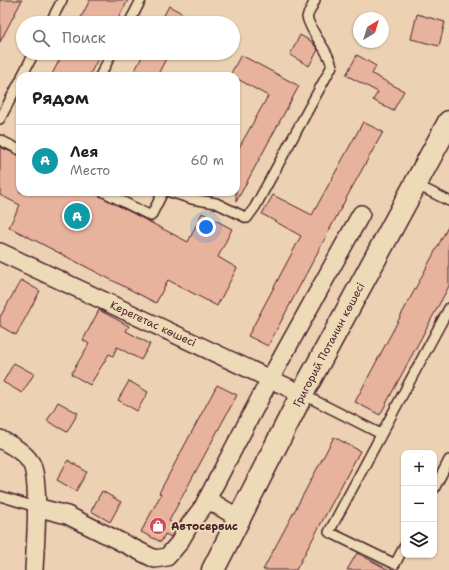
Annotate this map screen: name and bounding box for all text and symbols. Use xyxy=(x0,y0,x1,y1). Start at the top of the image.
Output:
north arrow xyxy=(353,12,389,48)
search box xyxy=(16,16,240,60)
icon: search xyxy=(30,27,52,49)
text: Поиск xyxy=(62,28,106,48)
text: Рядом xyxy=(32,87,89,109)
text: Лея xyxy=(70,142,98,162)
text: A xyxy=(40,152,50,169)
text: 60 m xyxy=(191,152,224,169)
text: Место xyxy=(70,162,110,179)
pin: A xyxy=(64,201,90,231)
your location xyxy=(196,217,216,237)
street label: Григорий Потанин көшесі xyxy=(290,280,368,410)
street label: Керегетас көшесі xyxy=(108,297,198,351)
map controls xyxy=(401,450,437,558)
button: + xyxy=(401,450,437,486)
button: − xyxy=(401,486,437,522)
shop icon: Автосервис xyxy=(148,516,168,536)
place label: Автосервис xyxy=(171,519,238,534)
button: layers xyxy=(401,522,437,558)

